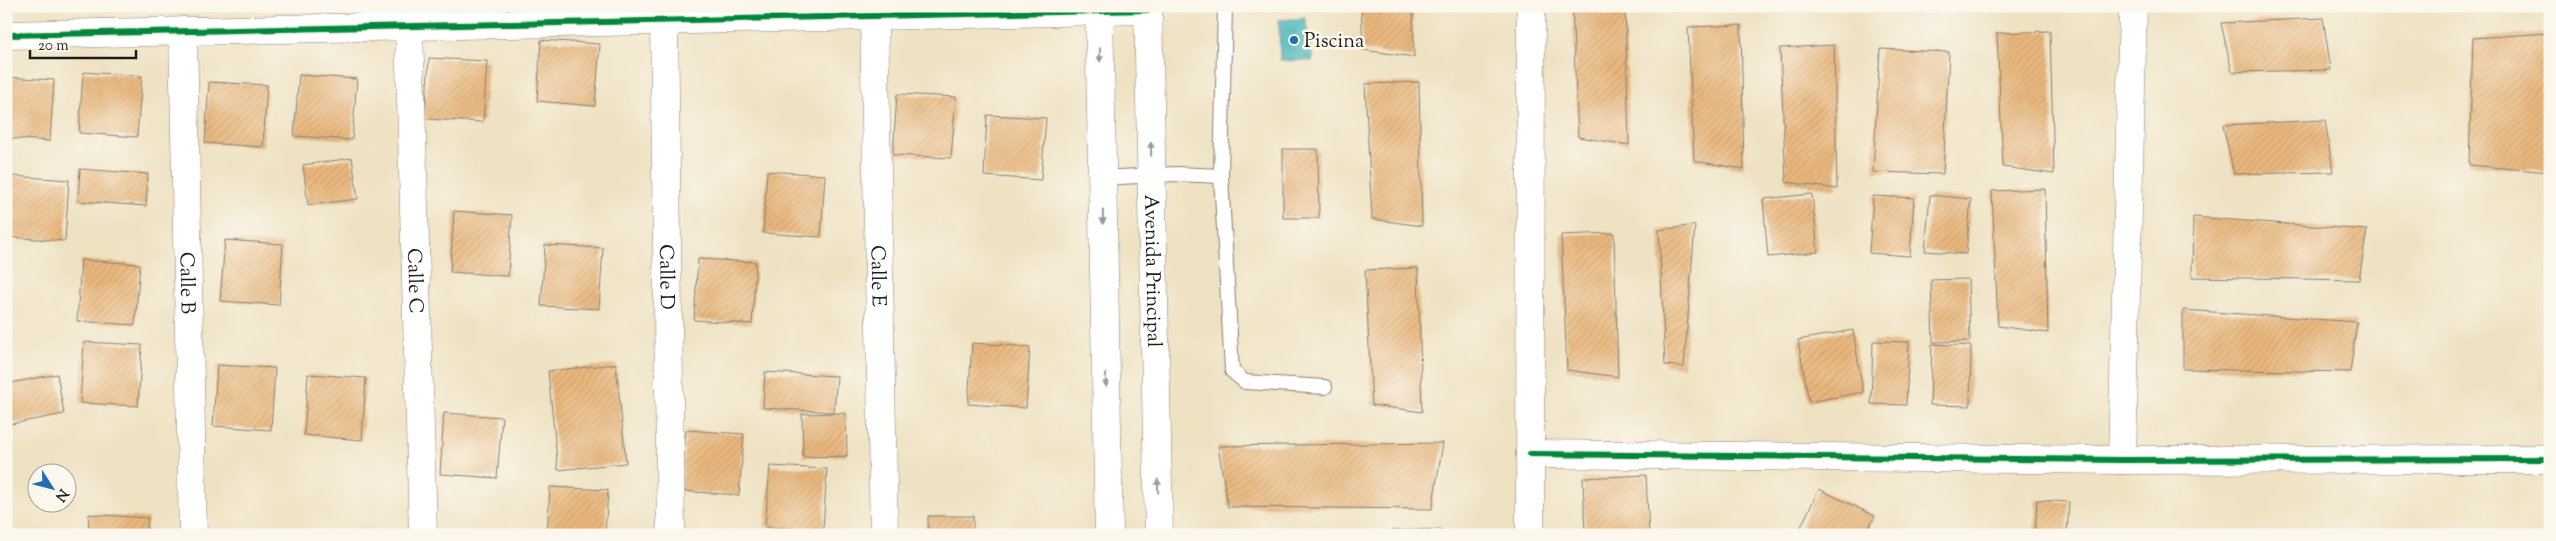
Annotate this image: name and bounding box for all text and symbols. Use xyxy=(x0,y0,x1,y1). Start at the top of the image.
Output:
scale bar xyxy=(30,28,136,60)
place label: Piscina xyxy=(1304,28,1364,57)
marker: Piscina xyxy=(1288,34,1300,46)
text: 20 m xyxy=(38,36,69,57)
one-way arrow xyxy=(1096,47,1104,63)
one-way arrow xyxy=(1147,140,1155,156)
street label: Avenida Principal xyxy=(1135,194,1167,348)
one-way arrow xyxy=(1099,210,1107,226)
street label: Calle D xyxy=(650,244,680,310)
street label: Calle E xyxy=(861,245,892,307)
street label: Calle C xyxy=(398,248,429,314)
street label: Calle B xyxy=(170,252,201,315)
one-way arrow xyxy=(1102,372,1110,388)
north arrow xyxy=(28,464,78,514)
one-way arrow xyxy=(1154,478,1162,494)
text: N xyxy=(50,484,72,505)

